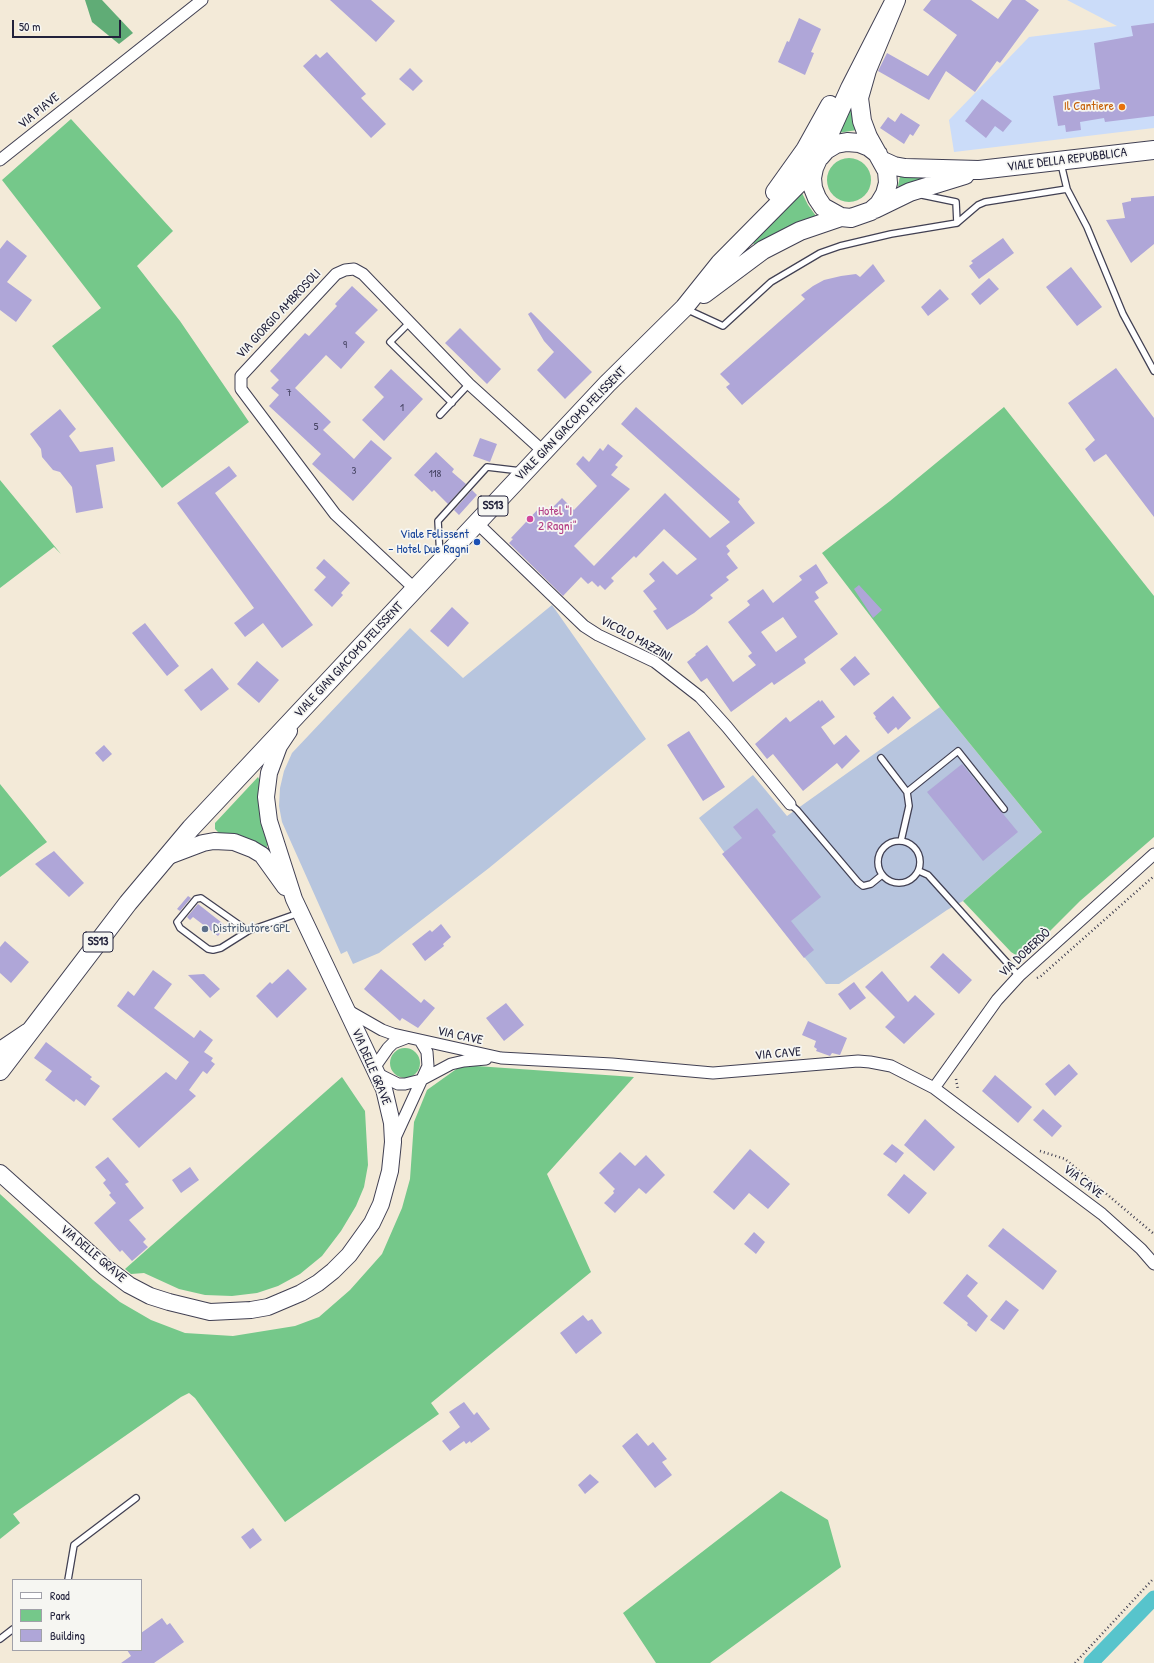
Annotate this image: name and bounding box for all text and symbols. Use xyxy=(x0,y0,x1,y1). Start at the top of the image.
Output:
scale bar xyxy=(14,12,123,38)
text: 50 m xyxy=(19,18,40,35)
street label: VIA PIAVE xyxy=(15,90,63,132)
place label: Il Cantiere xyxy=(1064,99,1114,115)
marker: Il Cantiere xyxy=(1117,102,1127,112)
street label: VIALE DELLA REPUBBLICA xyxy=(1006,145,1128,175)
street label: VIA GIORGIO AMBROSOLI xyxy=(234,266,324,362)
house number: 9 xyxy=(343,338,347,352)
street label: VIALE GIAN GIACOMO FELISSENT xyxy=(512,364,630,484)
house number: 7 xyxy=(286,386,292,400)
house number: 1 xyxy=(400,401,404,415)
house number: 5 xyxy=(314,420,318,434)
house number: 3 xyxy=(352,464,356,478)
house number: 118 xyxy=(429,467,441,481)
road number: SS13 xyxy=(478,496,508,516)
place label: Hotel "I 2 Ragni" xyxy=(538,504,577,535)
marker: Hotel "I 2 Ragni" xyxy=(525,514,535,524)
place label: Viale Felissent - Hotel Due Ragni xyxy=(388,527,469,558)
marker: Viale Felissent - Hotel Due Ragni xyxy=(472,537,482,547)
street label: VIALE GIAN GIACOMO FELISSENT xyxy=(291,599,407,721)
street label: VICOLO MAZZINI xyxy=(597,613,675,665)
place label: Distributore GPL xyxy=(213,921,290,937)
marker: Distributore GPL xyxy=(200,924,210,934)
street label: VIA DOBERDÒ xyxy=(996,925,1054,981)
road number: SS13 xyxy=(83,932,113,952)
street label: VIA CAVE xyxy=(436,1024,484,1048)
street label: VIA DELLE GRAVE xyxy=(348,1026,394,1108)
street label: VIA CAVE xyxy=(754,1044,802,1064)
street label: VIA CAVE xyxy=(1060,1162,1106,1202)
street label: VIA DELLE GRAVE xyxy=(57,1222,129,1286)
legend xyxy=(12,1579,142,1651)
text: Road xyxy=(50,1587,70,1604)
text: Park xyxy=(50,1607,70,1624)
text: Building xyxy=(50,1627,85,1644)

